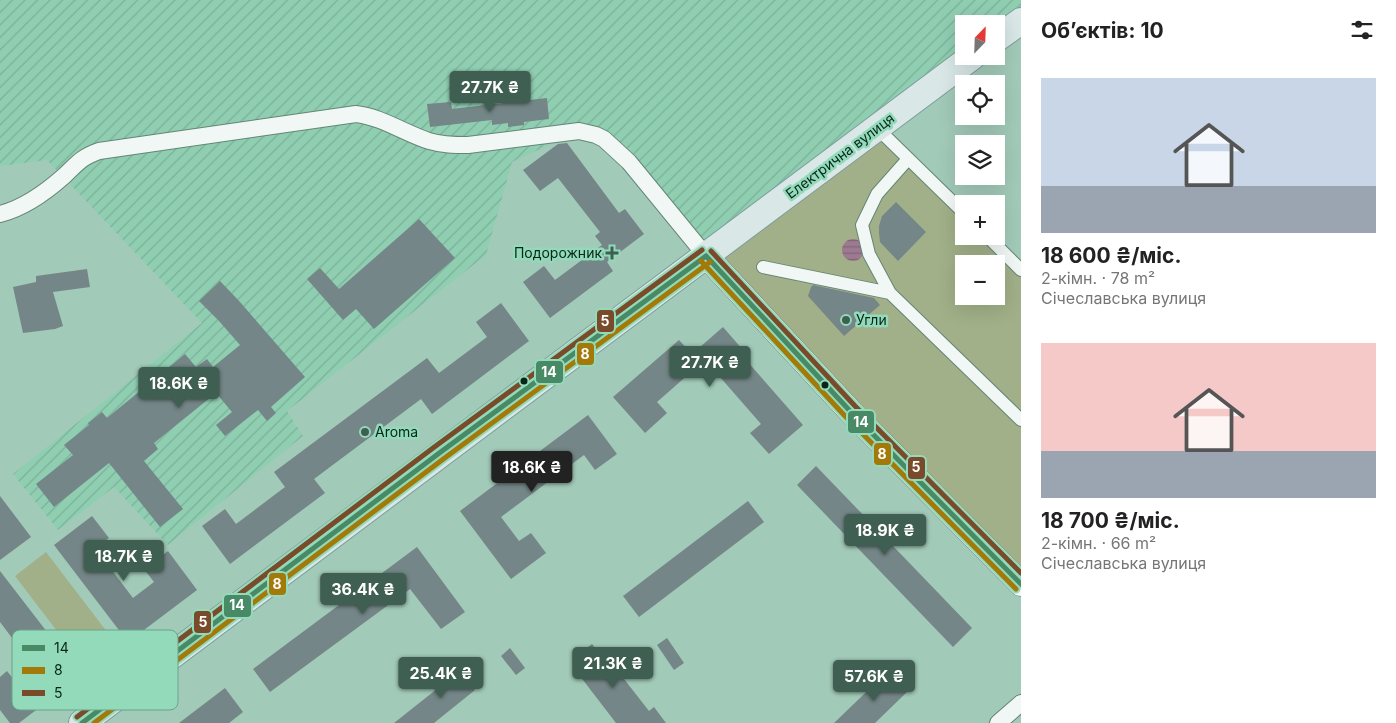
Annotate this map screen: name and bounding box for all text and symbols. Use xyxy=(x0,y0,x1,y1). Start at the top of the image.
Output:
north arrow xyxy=(955,15,1005,65)
map controls xyxy=(955,15,1005,305)
icon: filters xyxy=(1348,16,1376,44)
text: Об’єктів: 10 xyxy=(1041,18,1164,43)
pin: 27.7K ₴ xyxy=(444,70,536,113)
button: locate xyxy=(955,75,1005,125)
text: 27.7K ₴ xyxy=(461,77,519,97)
street label: Електрична вулиця xyxy=(782,109,897,202)
icon: home xyxy=(1164,110,1254,200)
button: layers xyxy=(955,135,1005,185)
button: + xyxy=(955,195,1005,245)
text: 18 600 ₴/міс. xyxy=(1041,243,1181,268)
place label: Подорожник xyxy=(514,244,602,261)
marker: Подорожник xyxy=(606,247,618,259)
button: − xyxy=(955,255,1005,305)
text: 2-кімн. · 78 m² xyxy=(1041,268,1155,288)
text: Січеславська вулиця xyxy=(1041,288,1206,308)
line badge: 5 xyxy=(596,309,615,333)
place label: Угли xyxy=(856,311,887,328)
text: 5 xyxy=(601,312,610,329)
marker: Угли xyxy=(840,314,852,326)
line badge: 8 xyxy=(576,342,595,366)
text: 8 xyxy=(580,345,590,362)
pin: 27.7K ₴ xyxy=(664,346,756,388)
text: 27.7K ₴ xyxy=(681,352,739,372)
line badge: 14 xyxy=(535,360,564,384)
text: 14 xyxy=(541,363,557,380)
pin: 18.6K ₴ xyxy=(133,366,225,409)
text: 18.6K ₴ xyxy=(149,373,209,393)
icon: home xyxy=(1164,375,1254,465)
unlabelled marker xyxy=(519,376,529,386)
unlabelled marker xyxy=(820,380,830,390)
line badge: 14 xyxy=(847,410,875,434)
text: 14 xyxy=(853,413,869,430)
place label: Aroma xyxy=(375,423,418,440)
marker: Aroma xyxy=(359,426,371,438)
line badge: 8 xyxy=(873,442,892,466)
text: 8 xyxy=(877,445,887,462)
pin: 18.6K ₴ xyxy=(486,450,578,493)
line badge: 5 xyxy=(907,456,926,480)
text: 18.6K ₴ xyxy=(502,457,562,477)
text: 5 xyxy=(912,458,921,475)
text: 18 700 ₴/міс. xyxy=(1041,508,1180,533)
pin: 18.9K ₴ xyxy=(839,514,931,556)
text: 18.9K ₴ xyxy=(855,520,915,540)
text: 2-кімн. · 66 m² xyxy=(1041,533,1156,553)
pin: 18.7K ₴ xyxy=(78,540,170,582)
text: 18.7K ₴ xyxy=(95,546,153,566)
text: Січеславська вулиця xyxy=(1041,553,1206,573)
line badge: 8 xyxy=(268,572,287,596)
pin: 36.4K ₴ xyxy=(317,572,409,615)
text: 8 xyxy=(272,575,282,592)
text: 36.4K ₴ xyxy=(331,579,395,599)
line badge: 14 xyxy=(223,594,252,618)
text: 14 xyxy=(229,596,245,613)
line badge: 5 xyxy=(193,610,212,634)
text: 5 xyxy=(199,613,208,630)
legend xyxy=(12,630,178,710)
text: 14 xyxy=(54,639,69,656)
pin: 21.3K ₴ xyxy=(567,646,659,689)
text: 21.3K ₴ xyxy=(583,653,643,673)
pin: 25.4K ₴ xyxy=(395,656,487,699)
pin: 57.6K ₴ xyxy=(828,660,920,702)
text: 8 xyxy=(54,661,63,678)
text: 25.4K ₴ xyxy=(409,663,473,683)
text: 57.6K ₴ xyxy=(844,666,904,686)
text: 5 xyxy=(54,684,63,701)

